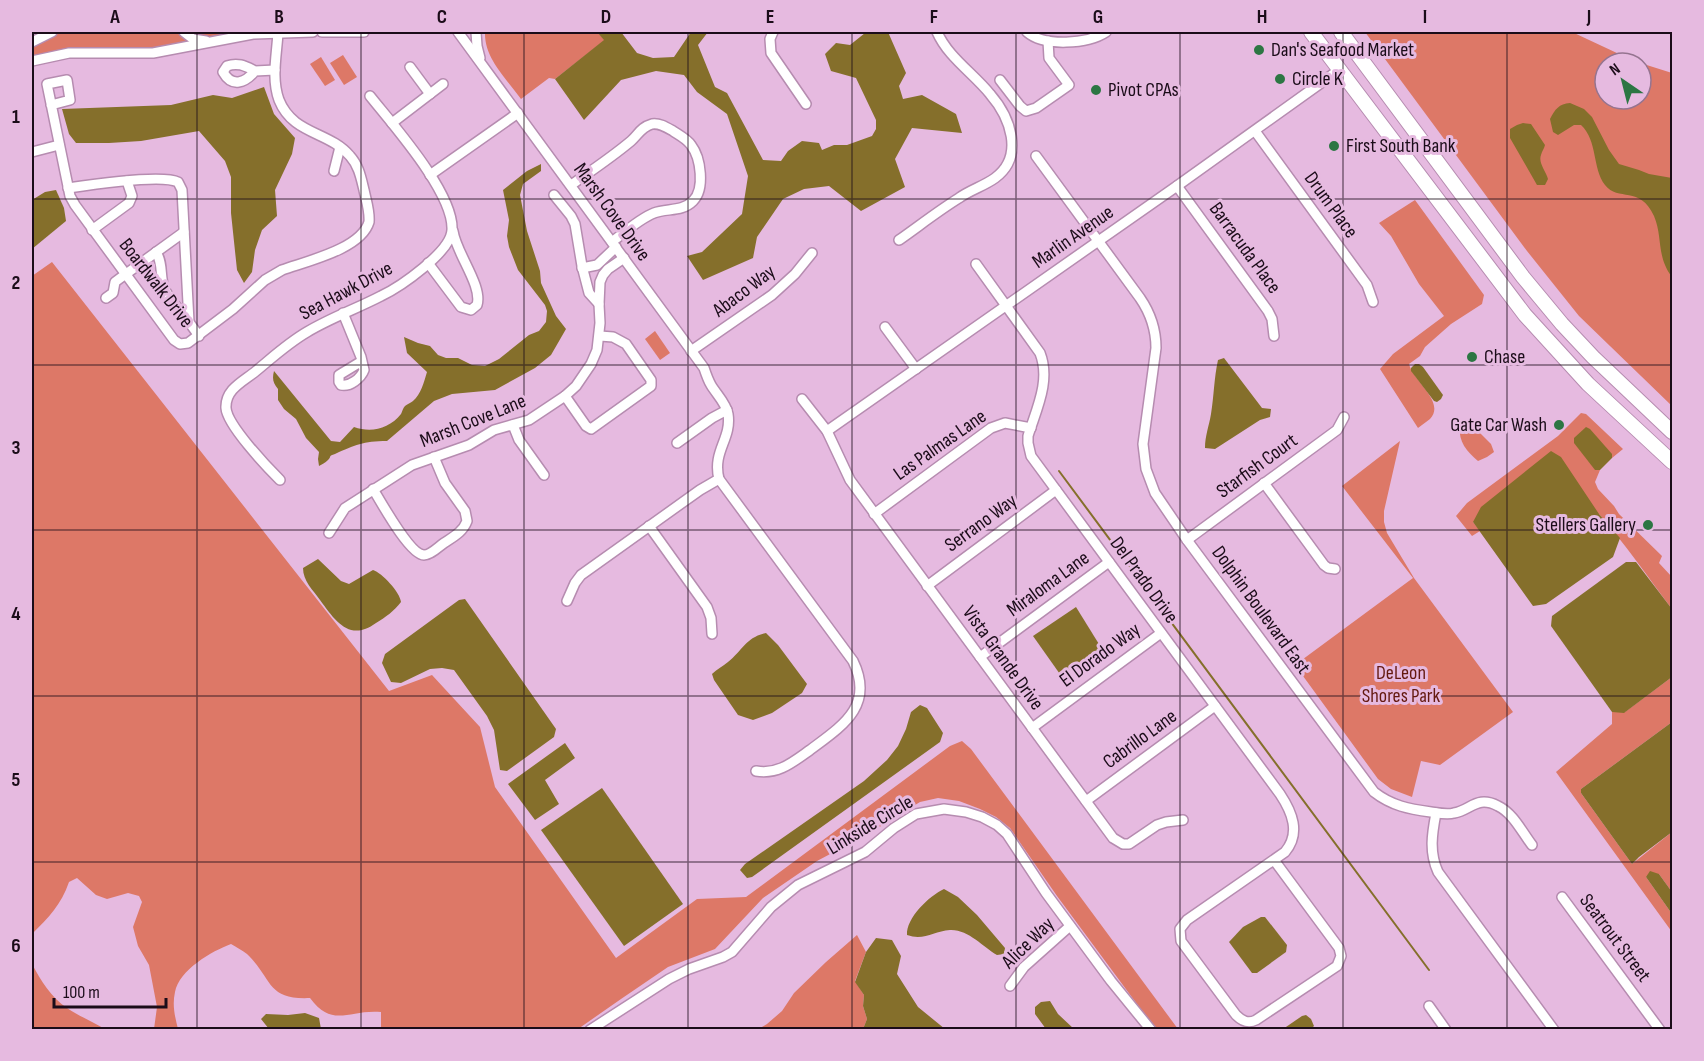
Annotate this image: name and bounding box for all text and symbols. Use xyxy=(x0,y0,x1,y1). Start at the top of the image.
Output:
text: A xyxy=(109,5,120,29)
text: B xyxy=(274,5,284,29)
text: C xyxy=(437,5,447,29)
text: D xyxy=(601,5,611,29)
text: E xyxy=(766,5,774,29)
text: F xyxy=(930,5,938,29)
text: G xyxy=(1093,5,1103,29)
text: H xyxy=(1257,5,1267,29)
text: I xyxy=(1423,5,1427,29)
text: J xyxy=(1586,5,1591,29)
place label: Dan's Seafood Market xyxy=(1271,38,1414,62)
marker: Dan's Seafood Market xyxy=(1252,43,1266,57)
north arrow xyxy=(1593,51,1653,111)
text: N xyxy=(1606,60,1624,80)
place label: Circle K xyxy=(1292,67,1343,91)
marker: Circle K xyxy=(1273,72,1287,86)
place label: Pivot CPAs xyxy=(1108,78,1179,102)
marker: Pivot CPAs xyxy=(1089,83,1103,97)
text: 1 xyxy=(12,105,20,129)
place label: First South Bank xyxy=(1346,134,1456,158)
marker: First South Bank xyxy=(1327,139,1341,153)
street label: Marsh Cove Drive xyxy=(568,158,656,266)
street label: Drum Place xyxy=(1299,167,1363,243)
street label: Barracuda Place xyxy=(1204,198,1286,298)
street label: Marlin Avenue xyxy=(1028,200,1118,274)
street label: Boardwalk Drive xyxy=(114,234,198,332)
street label: Sea Hawk Drive xyxy=(295,256,397,326)
street label: Abaco Way xyxy=(707,260,780,323)
text: 2 xyxy=(12,271,20,295)
place label: Chase xyxy=(1484,345,1525,369)
marker: Chase xyxy=(1465,350,1479,364)
street label: Marsh Cove Lane xyxy=(417,389,529,453)
street label: Las Palmas Lane xyxy=(889,404,991,486)
place label: Gate Car Wash xyxy=(1450,413,1547,437)
marker: Gate Car Wash xyxy=(1552,418,1566,432)
street label: Starfish Court xyxy=(1212,429,1302,503)
text: 3 xyxy=(12,436,21,460)
street label: Serrano Way xyxy=(940,489,1022,557)
place label: Stellers Gallery xyxy=(1536,513,1636,537)
marker: Stellers Gallery xyxy=(1641,518,1655,532)
street label: Del Prado Drive xyxy=(1105,532,1183,628)
street label: Dolphin Boulevard East xyxy=(1207,541,1315,679)
street label: Miraloma Lane xyxy=(1002,546,1094,622)
street label: Vista Grande Drive xyxy=(957,601,1049,715)
text: 4 xyxy=(11,602,21,626)
street label: El Dorado Way xyxy=(1055,618,1145,692)
park label: DeLeon Shores Park xyxy=(1362,661,1441,708)
street label: Cabrillo Lane xyxy=(1098,704,1182,774)
text: 5 xyxy=(12,768,21,792)
street label: Linkside Circle xyxy=(823,790,917,860)
street label: Seatrout Street xyxy=(1574,889,1656,987)
street label: Alice Way xyxy=(996,912,1059,974)
text: 6 xyxy=(11,934,21,958)
scale bar xyxy=(54,971,166,1009)
text: 100 m xyxy=(63,982,100,1003)

